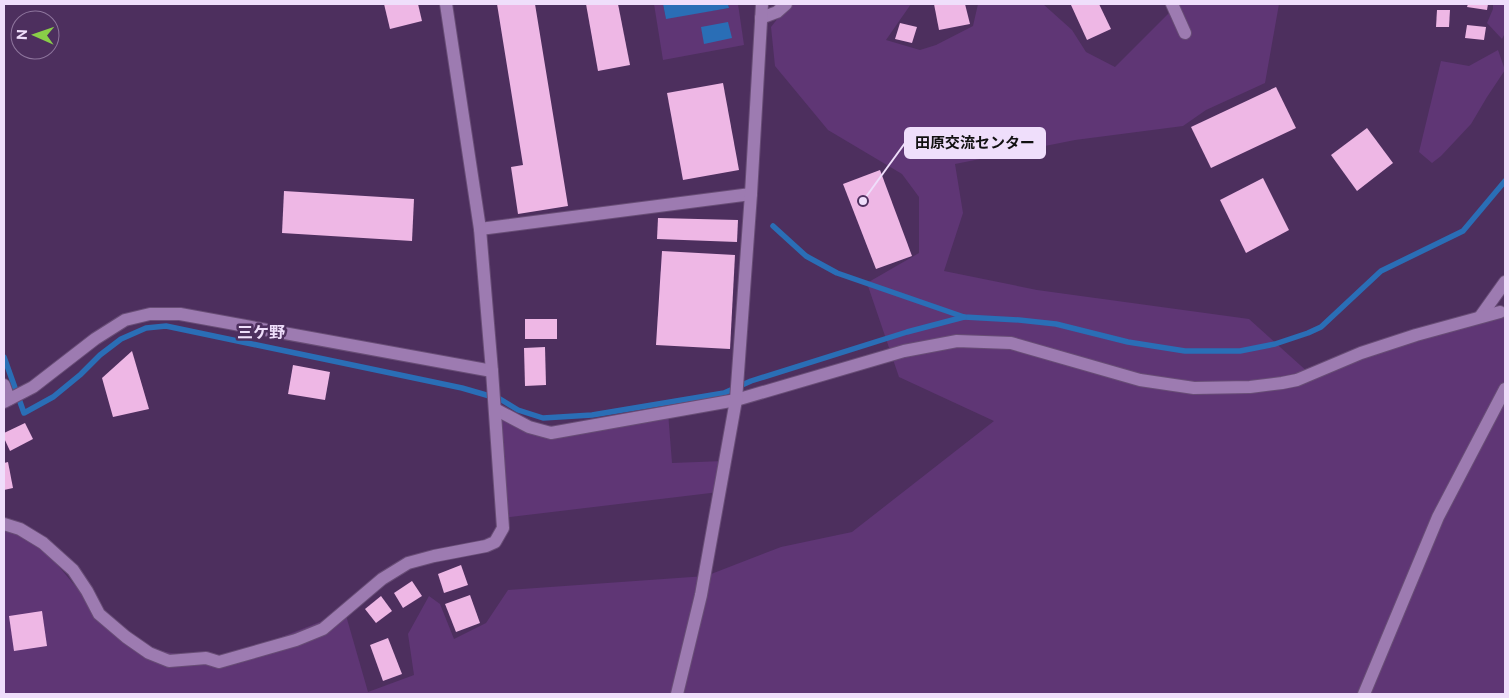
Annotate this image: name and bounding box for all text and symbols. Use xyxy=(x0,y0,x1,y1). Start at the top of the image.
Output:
north arrow xyxy=(10,10,60,60)
text: N xyxy=(14,29,30,40)
callout: 田原交流センター xyxy=(905,128,1045,158)
text: 田原交流センター xyxy=(915,134,1035,151)
district label: 三ケ野 xyxy=(237,323,285,342)

